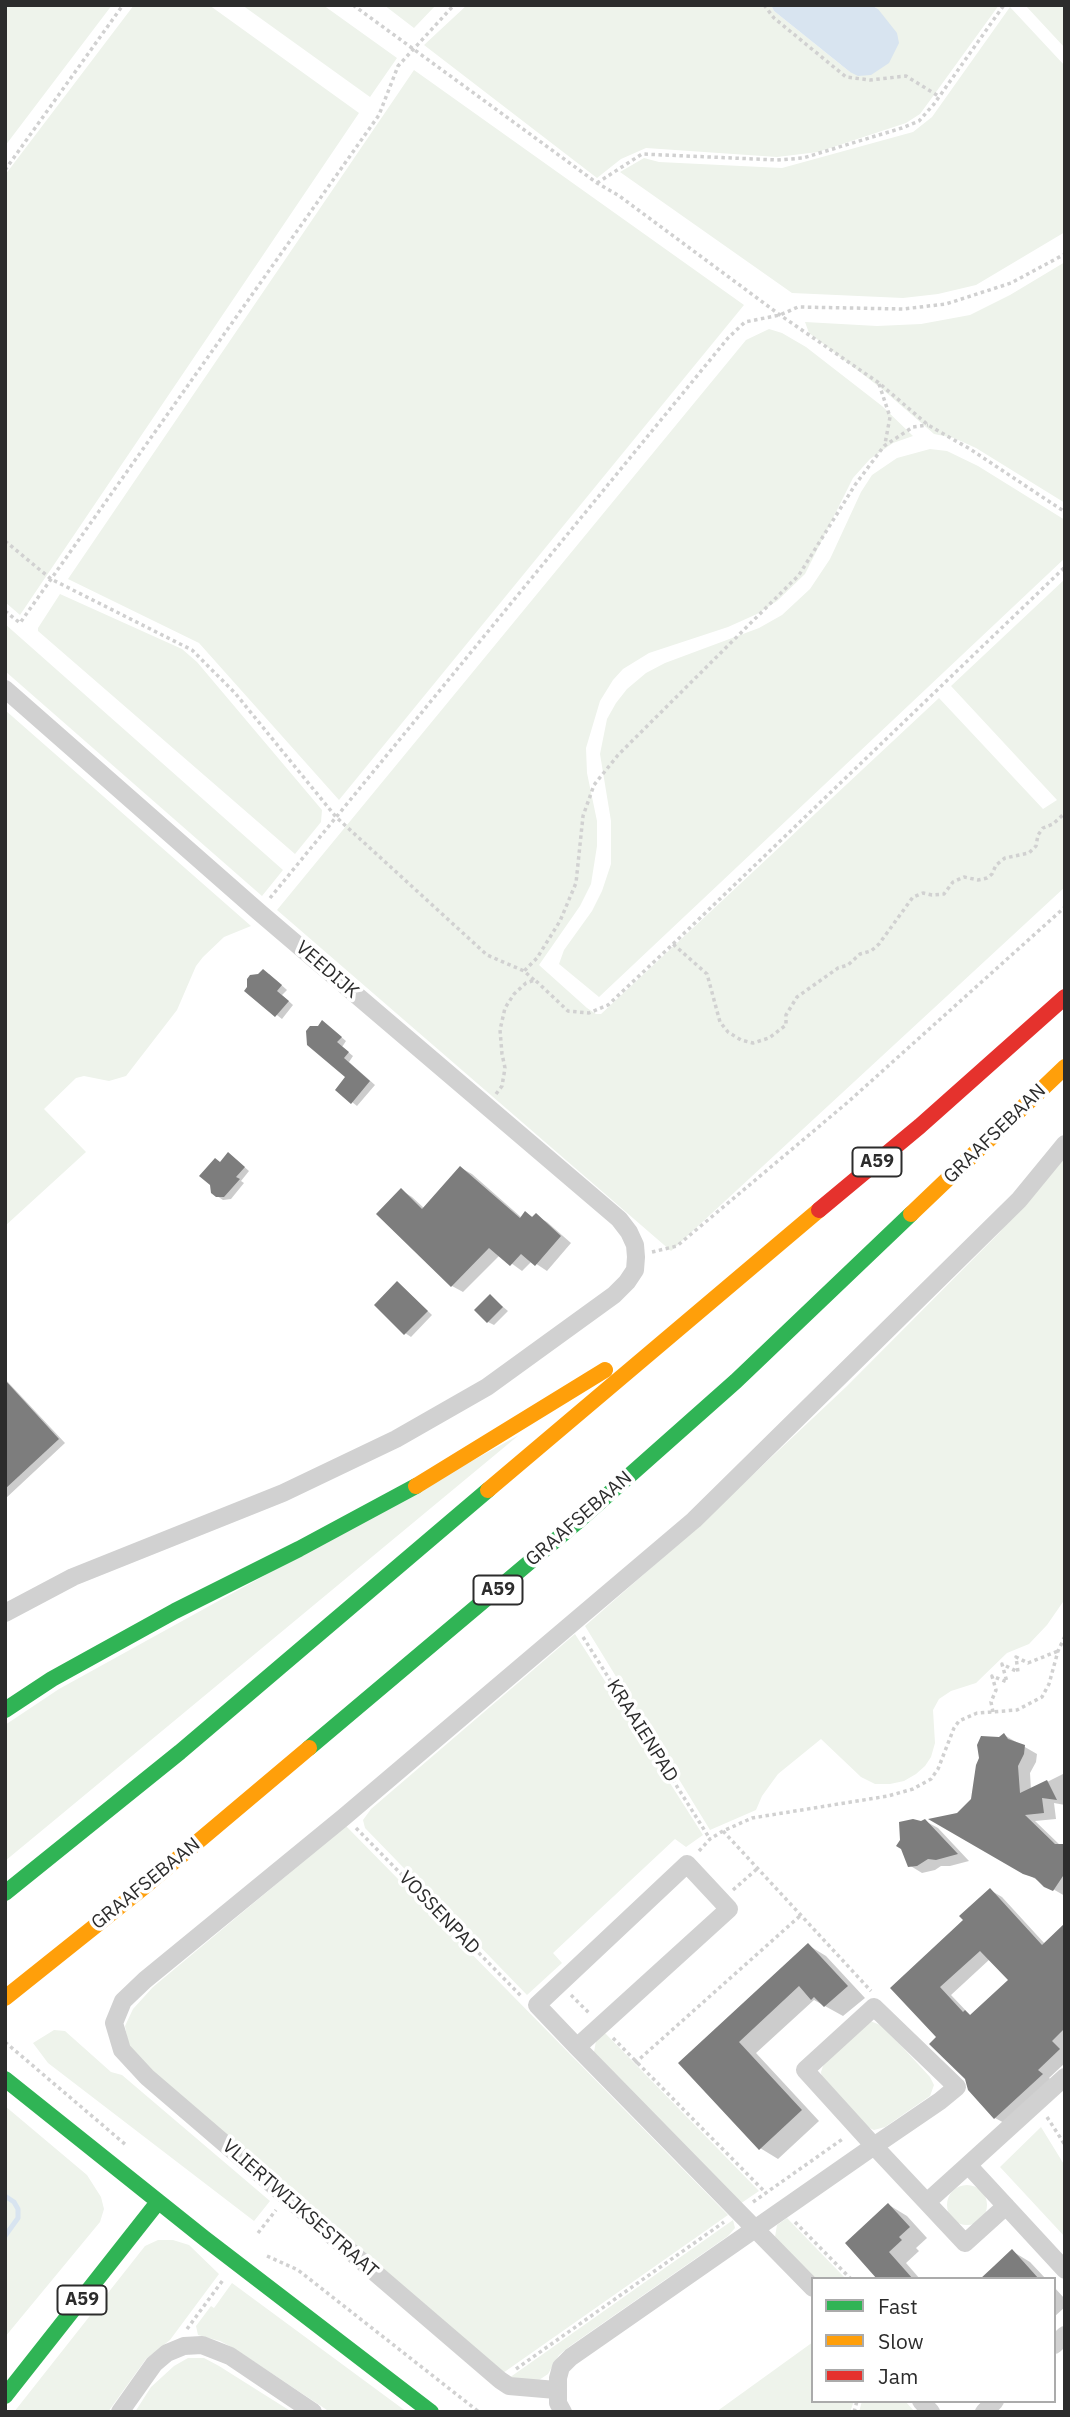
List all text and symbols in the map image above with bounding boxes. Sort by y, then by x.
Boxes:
street label: VEEDIJK [291,937,363,1003]
street label: GRAAFSEBAAN [939,1080,1051,1188]
road number: A59 [852,1148,902,1176]
street label: GRAAFSEBAAN [521,1467,637,1571]
road number: A59 [474,1576,522,1604]
street label: KRAAIENPAD [601,1676,683,1786]
street label: GRAAFSEBAAN [87,1833,205,1935]
street label: VOSSENPAD [394,1867,484,1959]
street label: VLIERTWIJKSESTRAAT [217,2135,383,2283]
legend [811,2277,1056,2403]
road number: A59 [57,2286,106,2314]
text: Fast [878,2292,918,2320]
text: Slow [878,2327,924,2355]
text: Jam [878,2362,918,2390]

